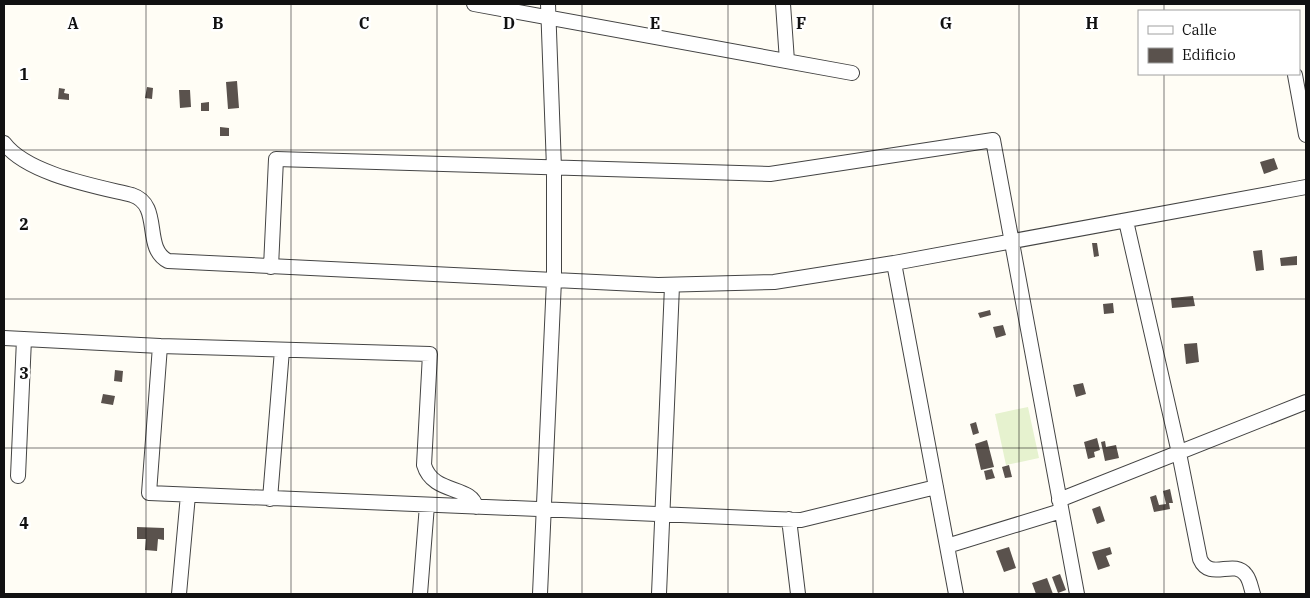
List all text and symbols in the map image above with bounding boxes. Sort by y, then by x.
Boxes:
legend [1138,10,1300,75]
text: A [67,13,79,33]
text: B [212,13,224,33]
text: C [359,13,369,33]
text: D [503,13,515,33]
text: E [650,13,660,33]
text: F [796,13,806,33]
text: G [940,13,952,33]
text: H [1086,13,1099,33]
text: Calle [1182,20,1217,39]
text: Edificio [1182,45,1236,64]
text: 1 [19,64,29,84]
text: 2 [19,214,29,234]
text: 3 [19,363,29,383]
text: 4 [19,513,29,533]

